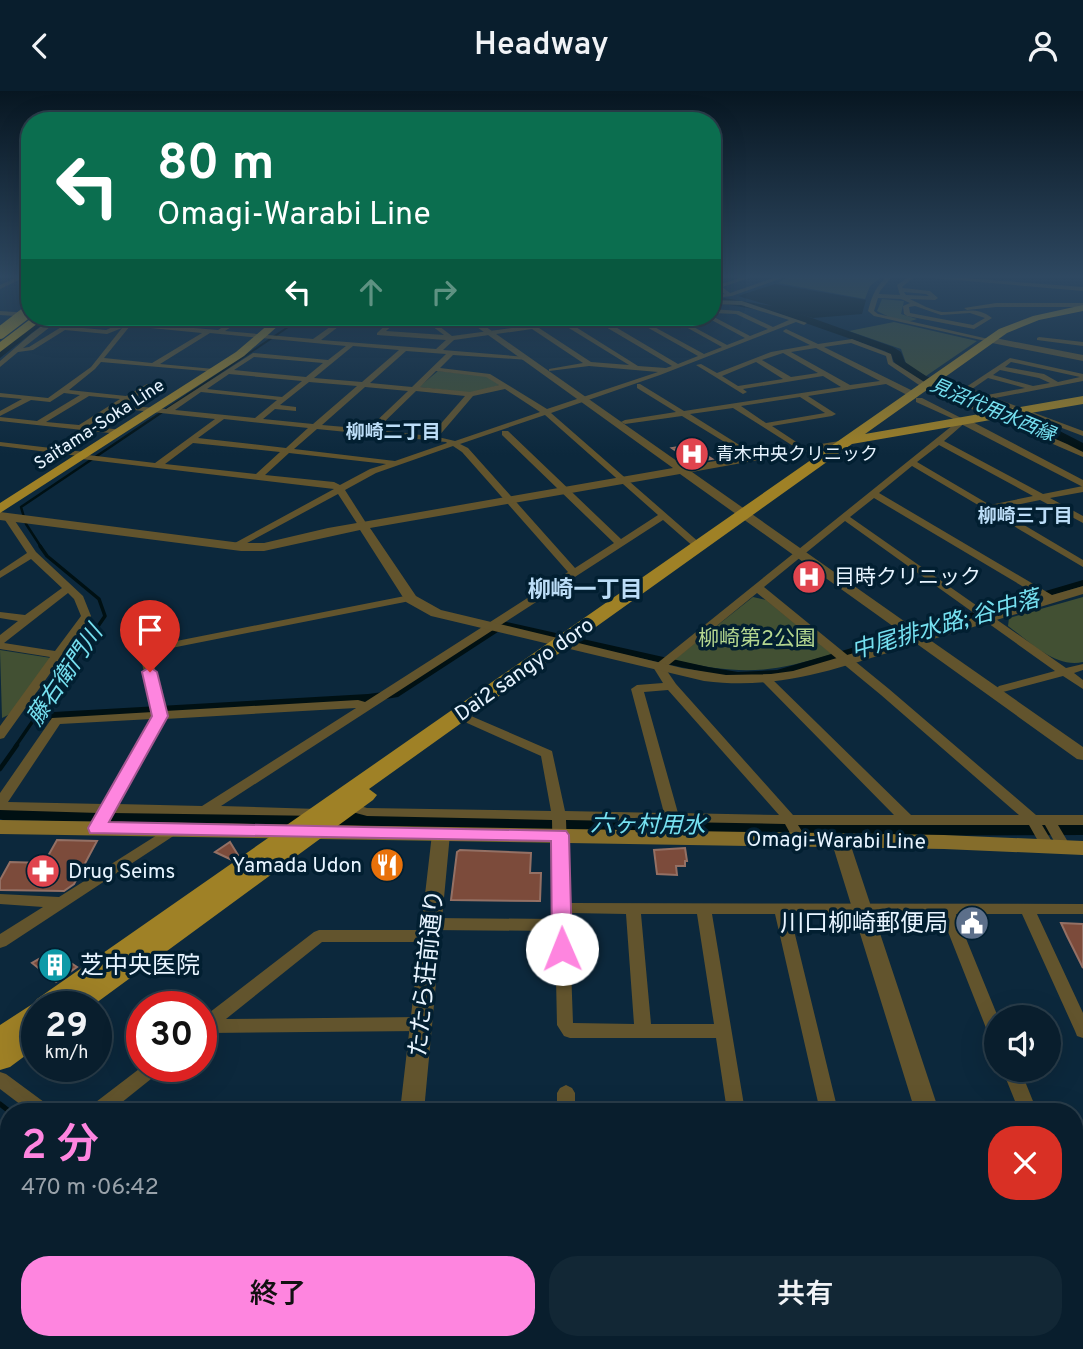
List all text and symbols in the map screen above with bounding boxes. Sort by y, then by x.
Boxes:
text: Headway [474,26,609,66]
icon: back [21,27,59,65]
icon: person [1024,27,1062,65]
text: 80 m [157,135,274,197]
icon: left [42,140,133,231]
text: Omagi-Warabi Line [157,196,431,236]
icon: left [279,273,317,311]
icon: ahead [352,273,390,311]
icon: right [425,273,463,311]
water label: 見沼代用水西縁 [926,374,1060,449]
street label: Saitama-Soka Line [30,375,169,476]
district label: 柳崎二丁目 [345,421,441,445]
hospital icon: 青木中央クリニック [673,435,711,473]
place label: 青木中央クリニック [716,444,878,467]
district label: 柳崎三丁目 [977,505,1073,529]
hospital icon: 目時クリニック [790,558,828,596]
place label: 目時クリニック [834,565,981,592]
district label: 柳崎一丁目 [528,577,643,606]
water label: 中尾排水路; 谷中落 [848,585,1047,667]
pin [120,600,180,672]
icon: arrive [131,611,169,649]
street label: Dai2 sangyo doro [450,612,600,728]
water label: 藤右衛門川 [22,618,112,732]
park label: 柳崎第2公園 [698,626,816,653]
water label: 六ヶ村用水 [590,811,709,842]
street label: Omagi-Warabi Line [746,826,926,857]
restaurant icon: Yamada Udon [368,846,406,884]
pharmacy icon: Drug Seims [24,852,62,890]
place label: Yamada Udon [232,853,362,880]
place label: Drug Seims [68,859,175,886]
street label: たたら荘前通り [404,888,452,1058]
public building icon: 川口柳崎郵便局 [953,904,991,942]
place label: 川口柳崎郵便局 [780,910,948,940]
position arrow [525,912,599,986]
building icon: 芝中央医院 [36,946,74,984]
place label: 芝中央医院 [80,952,200,982]
speed limit sign: 30 [126,991,217,1082]
text: 29 [45,1005,88,1049]
map controls [984,1005,1061,1082]
button: sound [984,1005,1061,1082]
text: km/h [45,1042,88,1065]
text: 2 分 [21,1121,99,1174]
button: close [988,1126,1062,1200]
text: 470 m · 06:42 [21,1174,159,1203]
button: 終了 [21,1256,535,1336]
button: 共有 [549,1256,1062,1336]

